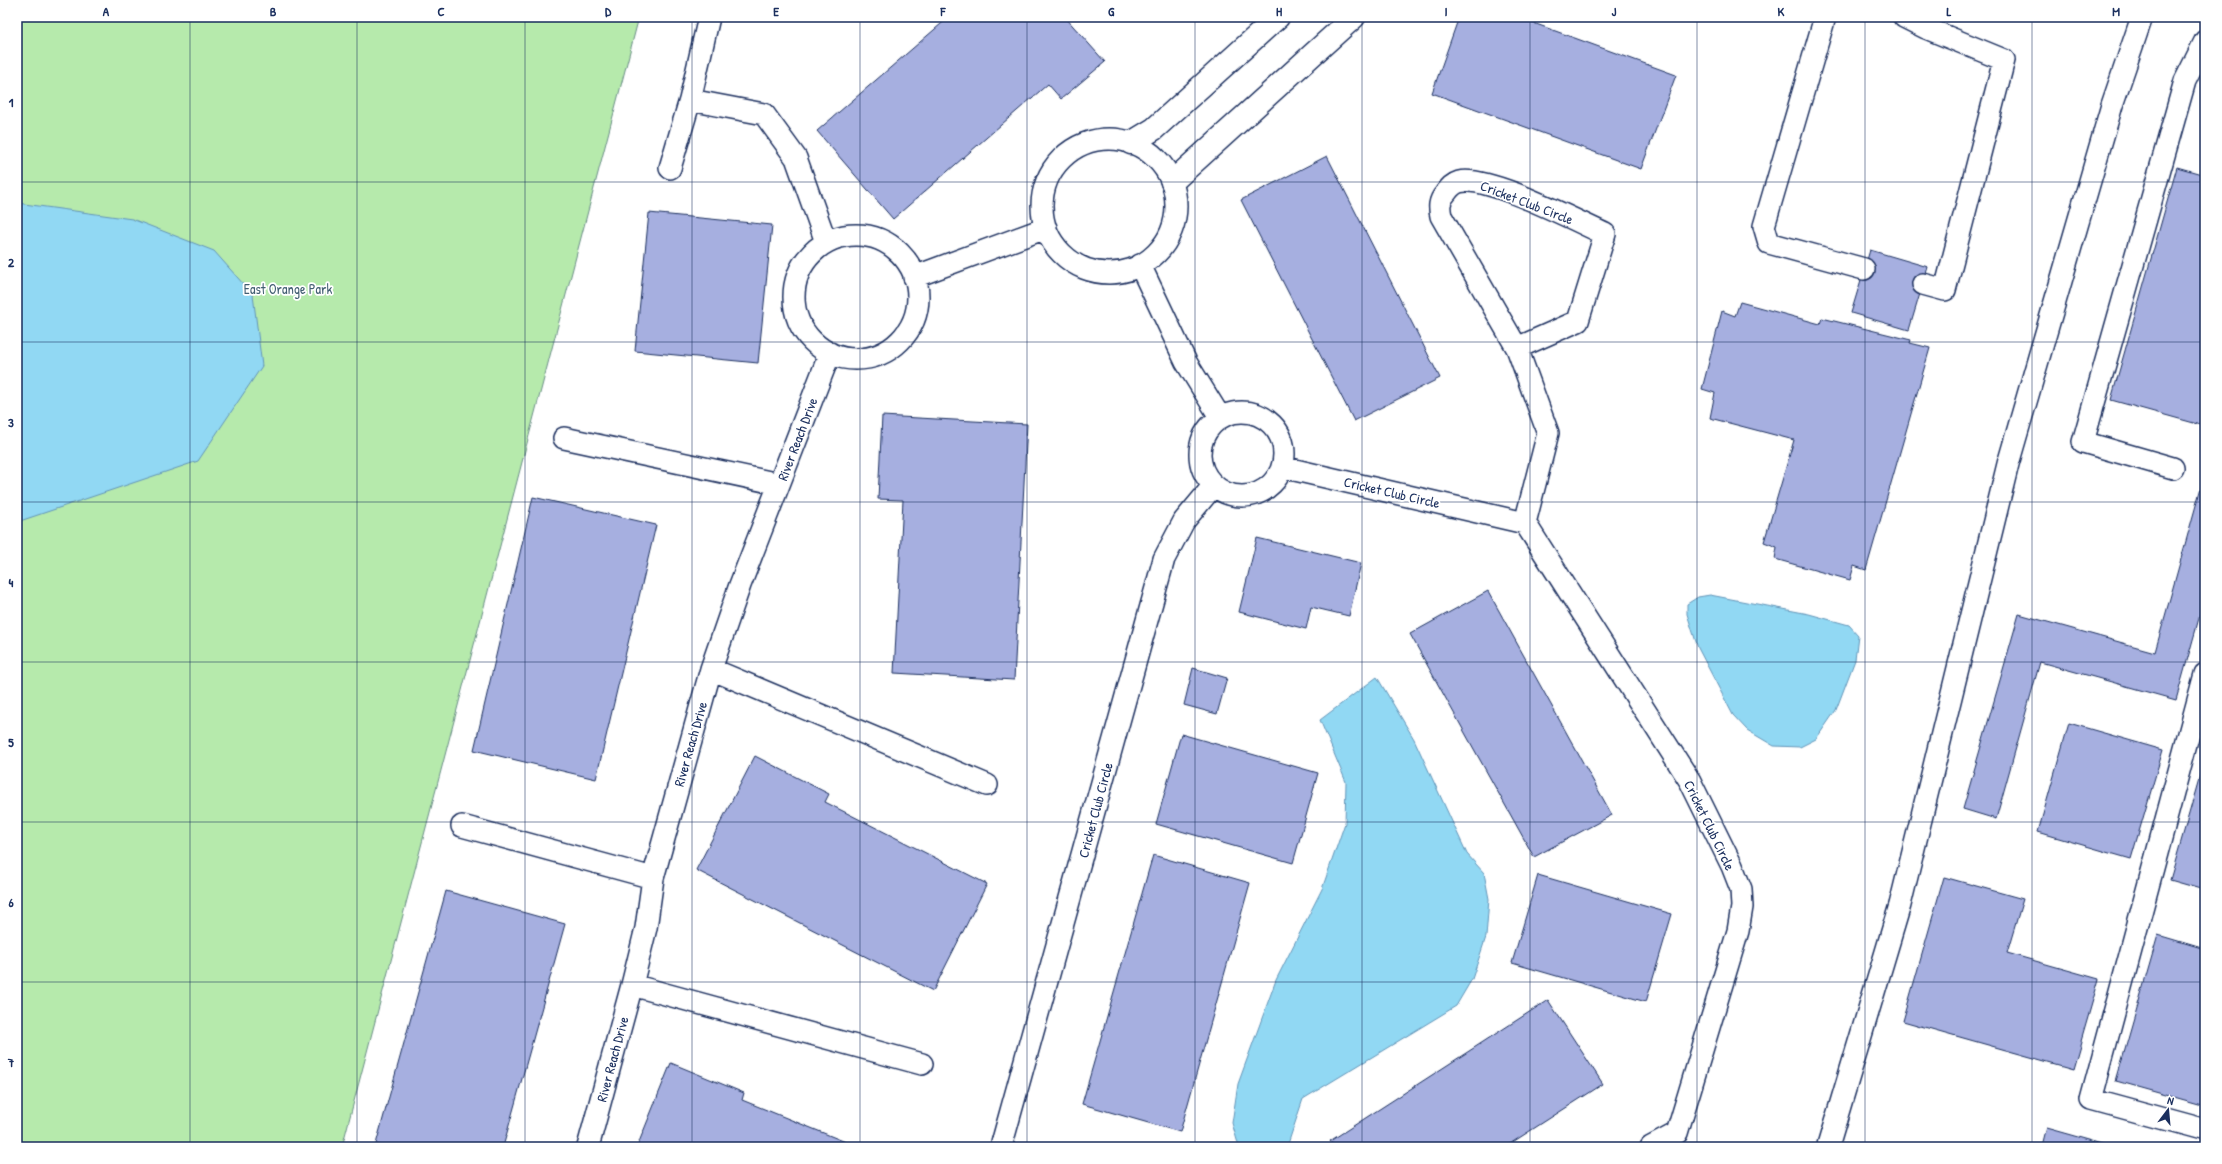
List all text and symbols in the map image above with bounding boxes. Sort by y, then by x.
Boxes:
text: A [103,2,110,20]
text: B [270,2,277,20]
text: C [437,2,445,20]
text: D [605,2,612,20]
text: E [773,2,779,20]
text: F [940,2,947,20]
text: G [1108,2,1115,20]
text: H [1276,2,1282,20]
text: I [1444,2,1448,20]
text: J [1612,2,1617,20]
text: K [1778,2,1785,20]
text: L [1947,2,1952,20]
text: M [2112,2,2120,20]
text: 1 [9,93,14,111]
street label: Cricket Club Circle [1478,176,1577,229]
text: 2 [8,253,15,271]
park label: East Orange Park [244,279,332,299]
street label: River Reach Drive [772,394,822,483]
text: 3 [8,413,14,431]
street label: Cricket Club Circle [1342,472,1442,512]
text: 4 [9,573,14,591]
street label: River Reach Drive [669,699,711,789]
text: 5 [8,733,14,751]
street label: Cricket Club Circle [1073,760,1117,860]
street label: Cricket Club Circle [1680,777,1740,874]
text: 6 [8,893,14,911]
street label: River Reach Drive [591,1014,633,1104]
text: 7 [7,1053,15,1071]
north arrow [2148,1090,2188,1130]
text: N [2166,1093,2176,1108]

